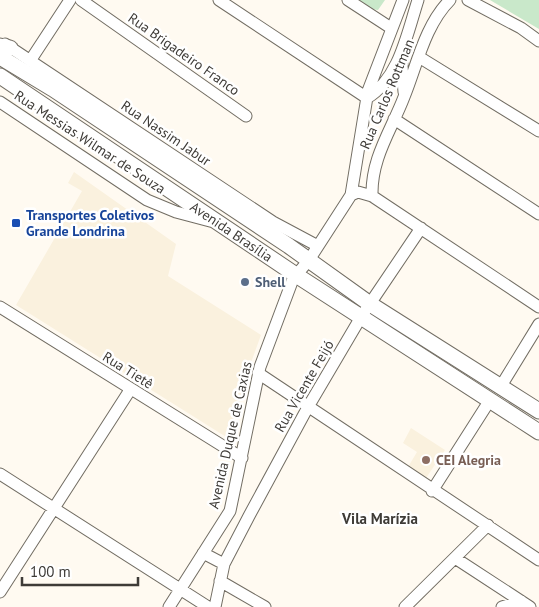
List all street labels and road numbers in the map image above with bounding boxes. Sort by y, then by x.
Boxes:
street label: Rua Brigadeiro Franco [125,9,243,99]
street label: Rua Carlos Rottman [356,36,418,152]
street label: Rua Messias Wilmar de Souza [11,86,169,198]
street label: Rua Nassim Jabur [118,96,214,170]
street label: Avenida Brasília [187,198,276,266]
street label: Rua Vicente Feijó [270,337,338,435]
street label: Rua Tietê [99,347,157,393]
street label: Avenida Duque de Caxias [204,360,256,510]

